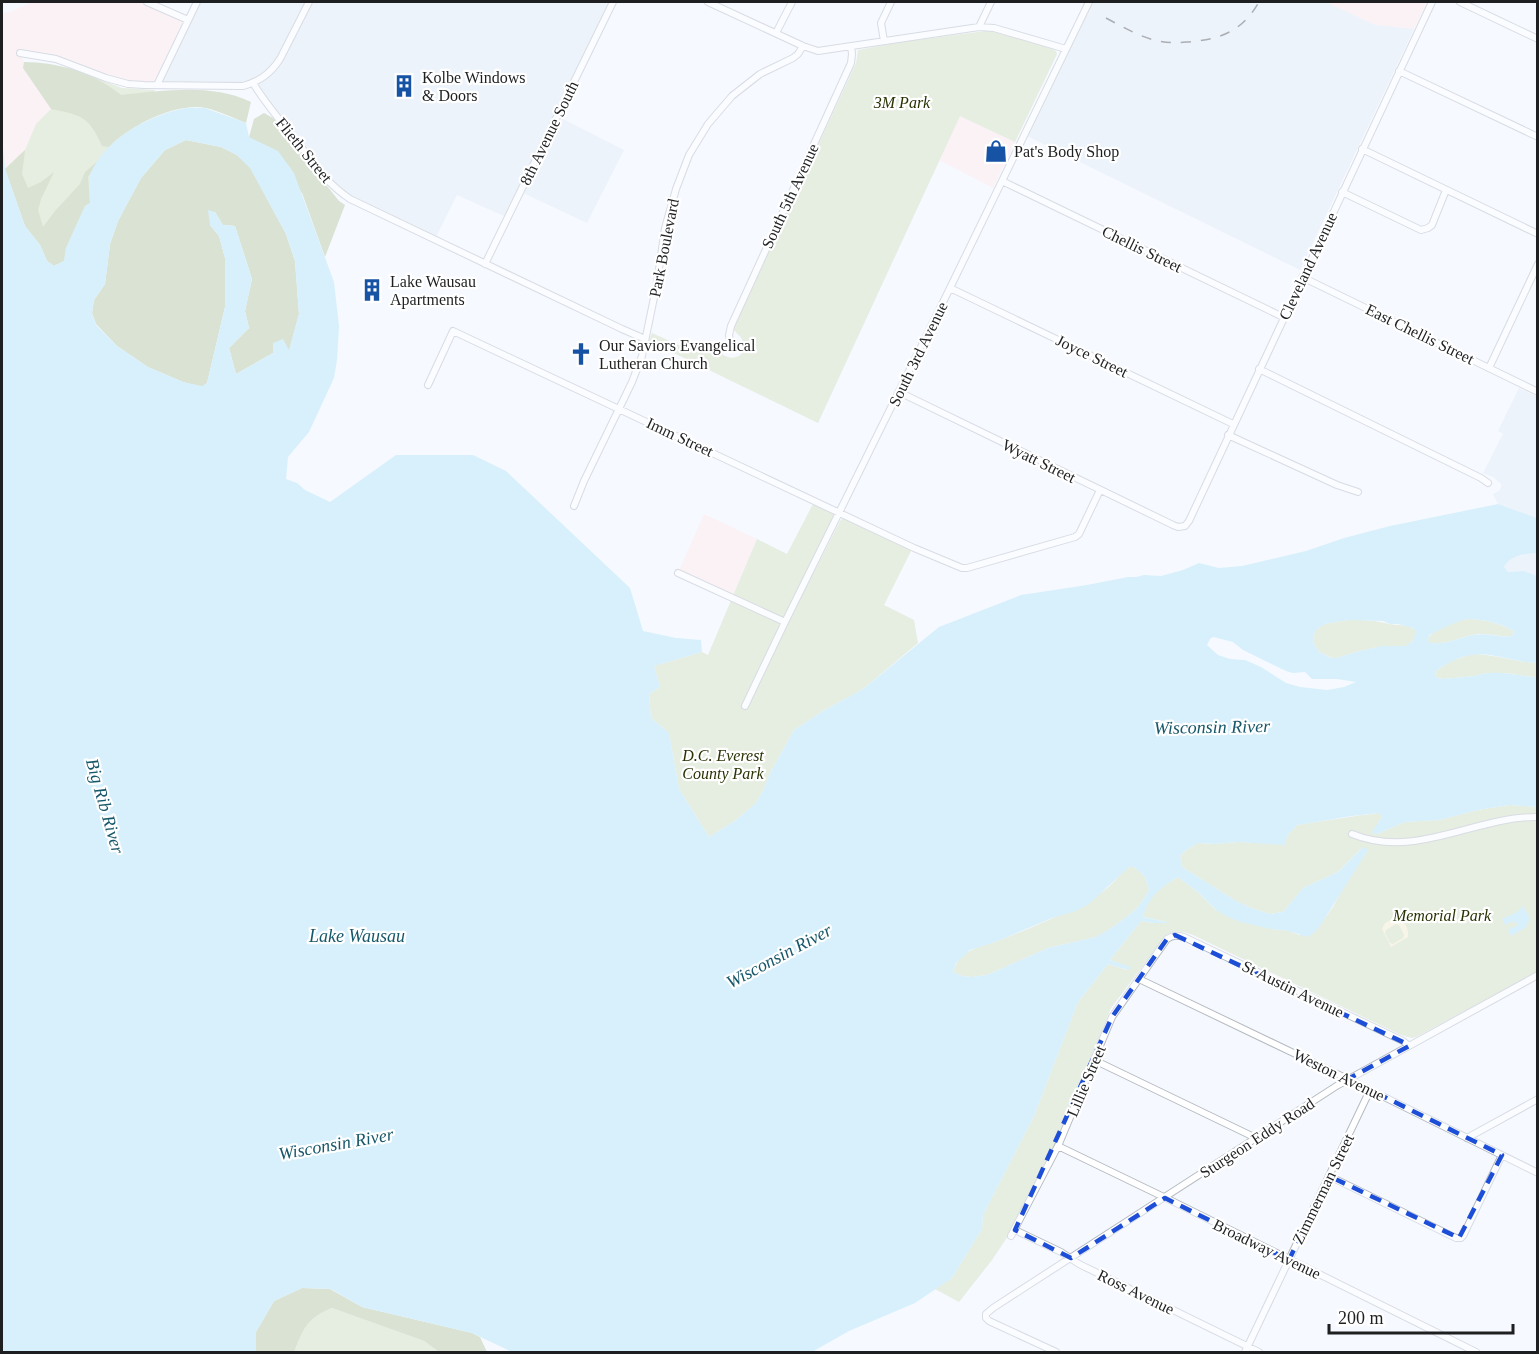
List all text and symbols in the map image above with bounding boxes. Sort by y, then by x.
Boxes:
place label: Kolbe Windows & Doors [422,69,526,104]
building icon: Kolbe Windows & Doors [391,73,417,99]
street label: 8th Avenue South [516,78,582,188]
park label: 3M Park [873,94,931,111]
street label: Flieth Street [273,114,336,186]
shop icon: Pat's Body Shop [983,138,1009,164]
street label: South 5th Avenue [758,141,822,251]
place label: Pat's Body Shop [1014,143,1119,161]
street label: Park Boulevard [646,197,682,299]
street label: Cleveland Avenue [1276,210,1340,322]
street label: Chellis Street [1099,222,1185,276]
place label: Lake Wausau Apartments [390,273,476,309]
building icon: Lake Wausau Apartments [359,277,385,303]
street label: South 3rd Avenue [885,299,951,409]
street label: East Chellis Street [1363,300,1477,368]
street label: Joyce Street [1053,331,1131,382]
place label: Our Saviors Evangelical Lutheran Church [599,337,756,372]
church icon: Our Saviors Evangelical Lutheran Church [568,341,594,367]
street label: Imm Street [644,414,717,460]
street label: Wyatt Street [999,436,1079,487]
water label: Wisconsin River [1154,716,1271,738]
park label: D.C. Everest County Park [681,747,765,783]
water label: Big Rib River [82,756,128,857]
park label: Memorial Park [1392,907,1492,924]
water label: Wisconsin River [723,919,836,992]
water label: Lake Wausau [308,926,405,946]
street label: St Austin Avenue [1239,957,1347,1021]
street label: Lillie Street [1063,1042,1109,1119]
street label: Weston Avenue [1291,1046,1387,1104]
street label: Sturgeon Eddy Road [1197,1095,1318,1182]
water label: Wisconsin River [277,1124,396,1164]
street label: Zimmerman Street [1289,1131,1357,1247]
street label: Broadway Avenue [1210,1216,1324,1283]
street label: Ross Avenue [1095,1266,1177,1318]
scale bar [1329,1297,1514,1335]
text: 200 m [1338,1308,1384,1328]

